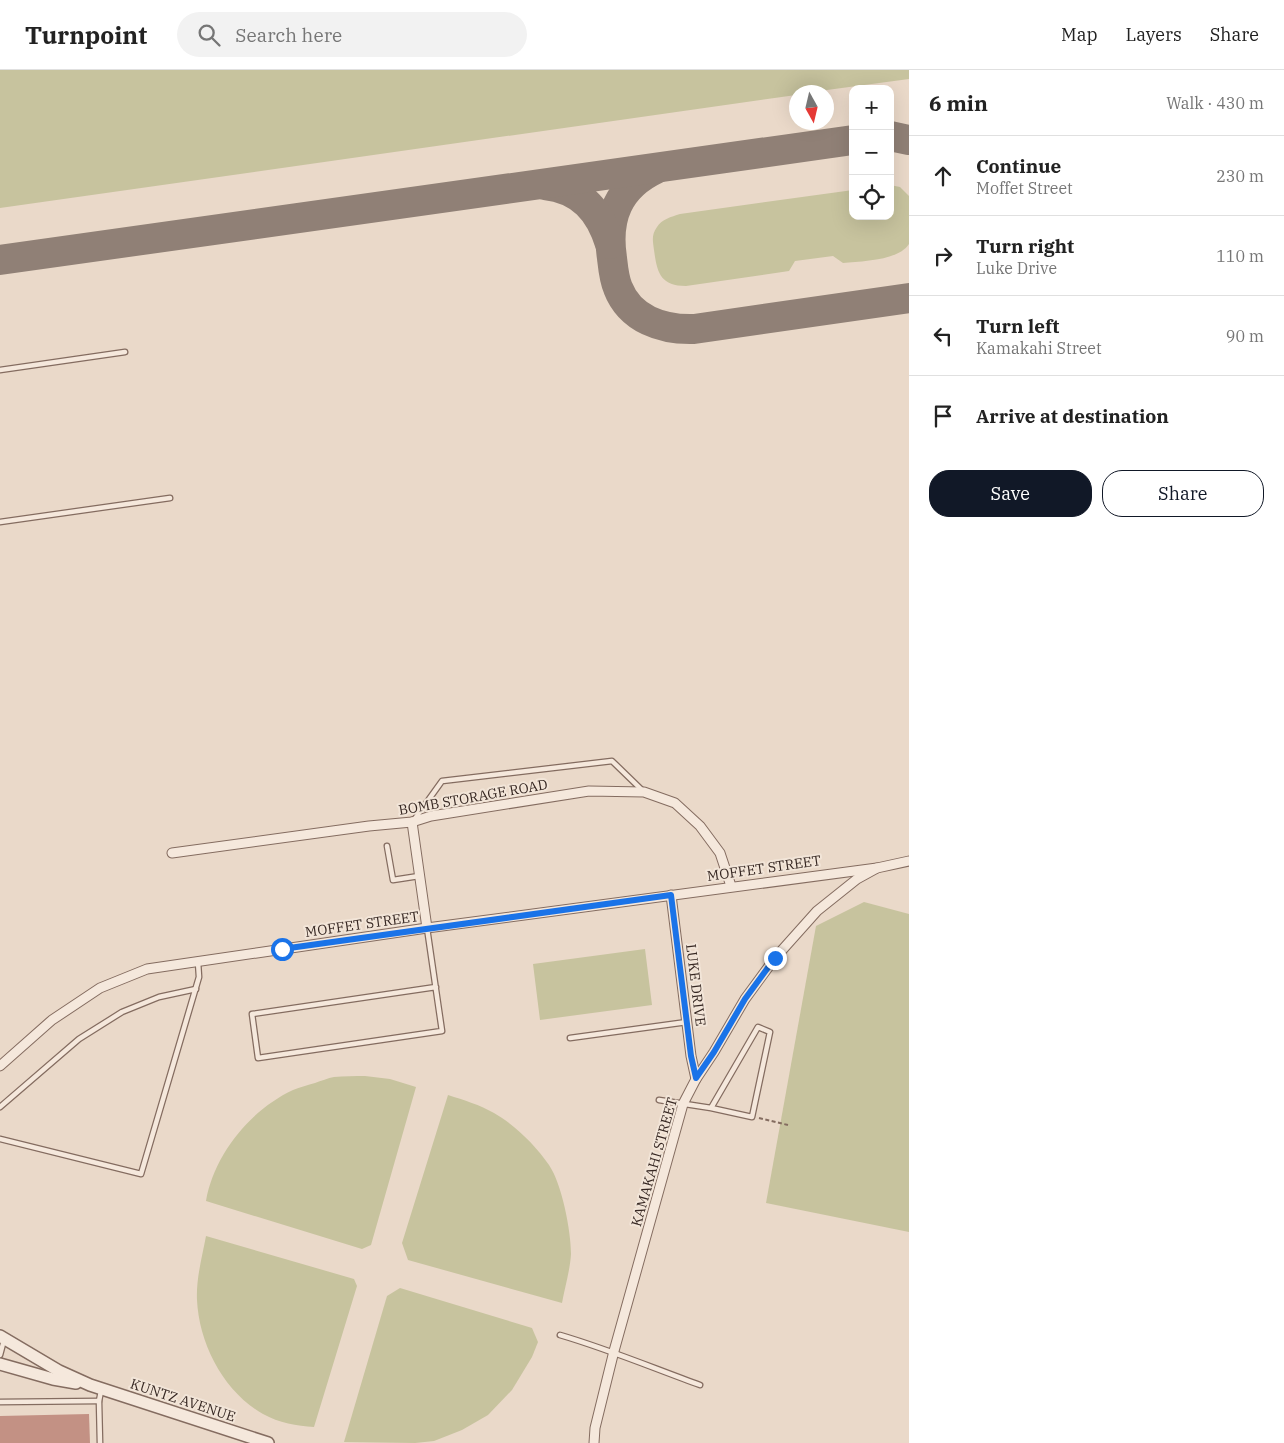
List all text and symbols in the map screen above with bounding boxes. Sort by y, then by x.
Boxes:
search box [177,12,527,57]
text: Turnpoint [25,19,147,51]
icon: search [195,21,223,49]
text: Search here [235,23,342,47]
text: Map [1061,23,1098,46]
text: Layers [1126,23,1182,46]
text: Share [1210,23,1259,46]
north arrow [789,85,834,130]
map controls [849,85,894,220]
button: + [849,85,894,130]
text: 6 min [929,89,988,117]
text: Walk · 430 m [1166,93,1264,113]
button: − [849,130,894,175]
text: Continue [976,154,1061,178]
icon: ahead [929,162,957,190]
text: 230 m [1216,166,1264,186]
button: locate [849,175,894,220]
text: Moffet Street [976,178,1073,198]
text: Turn right [976,234,1074,258]
icon: right [929,242,957,270]
text: 110 m [1216,246,1264,266]
text: Luke Drive [976,258,1057,278]
text: Turn left [976,314,1059,338]
icon: left [929,322,957,350]
text: 90 m [1226,326,1264,346]
text: Kamakahi Street [976,338,1102,358]
icon: arrive [929,402,957,430]
text: Arrive at destination [976,404,1169,428]
button: Save [929,470,1092,517]
button: Share [1102,470,1264,517]
street label: BOMB STORAGE ROAD [397,775,549,819]
street label: MOFFET STREET [706,851,822,885]
street label: MOFFET STREET [304,907,420,941]
route start [271,938,294,961]
street label: LUKE DRIVE [682,943,710,1027]
route end [764,947,787,970]
street label: KAMAKAHI STREET [627,1095,681,1229]
street label: KUNTZ AVENUE [128,1374,238,1426]

